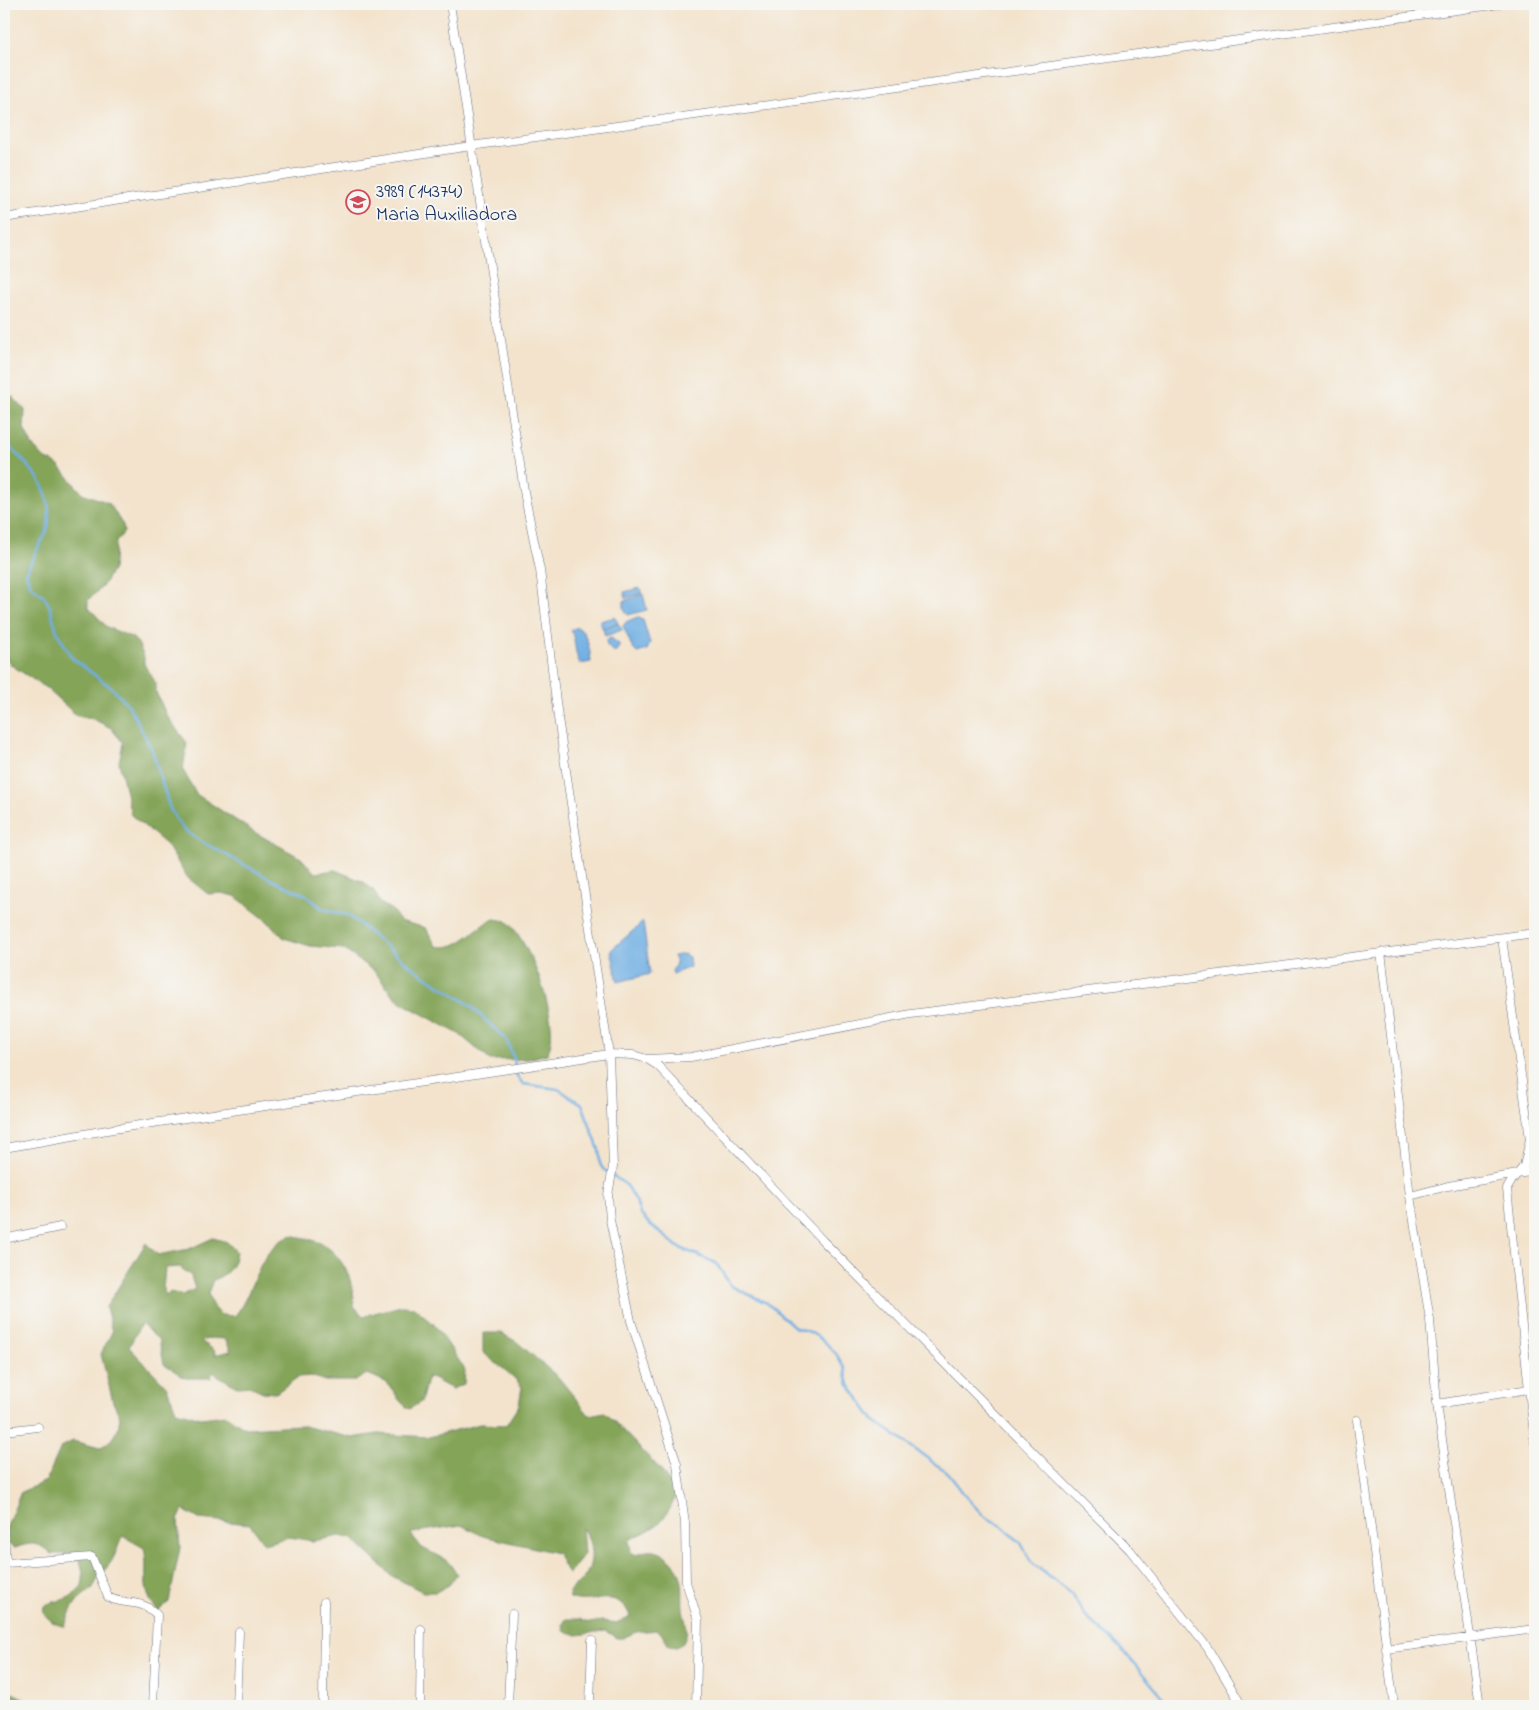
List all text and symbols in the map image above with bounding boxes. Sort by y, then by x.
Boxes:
place label: 3989 (14374) Maria Auxiliadora [376,178,517,230]
school or university icon: 3989 (14374) Maria Auxiliadora [345,189,371,215]

